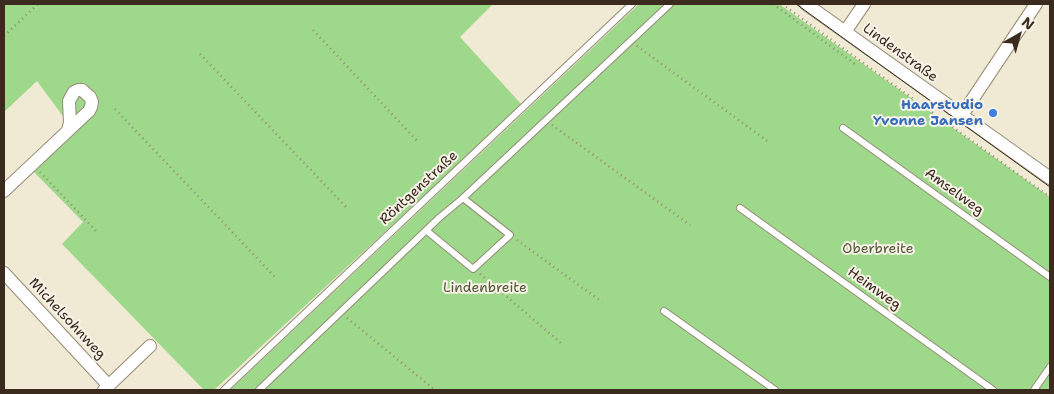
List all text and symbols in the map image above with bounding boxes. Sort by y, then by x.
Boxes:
north arrow [994,10,1044,60]
text: N [1018,13,1038,34]
street label: Lindenstraße [859,20,941,86]
place label: Haarstudio Yvonne Jansen [873,97,983,130]
marker: Haarstudio Yvonne Jansen [987,107,999,119]
street label: Röntgenstraße [376,147,462,229]
street label: Amselweg [921,165,987,219]
park label: Oberbreite [842,241,914,257]
street label: Heimweg [844,264,904,314]
street label: Michelsohnweg [25,275,109,363]
park label: Lindenbreite [443,280,527,296]

